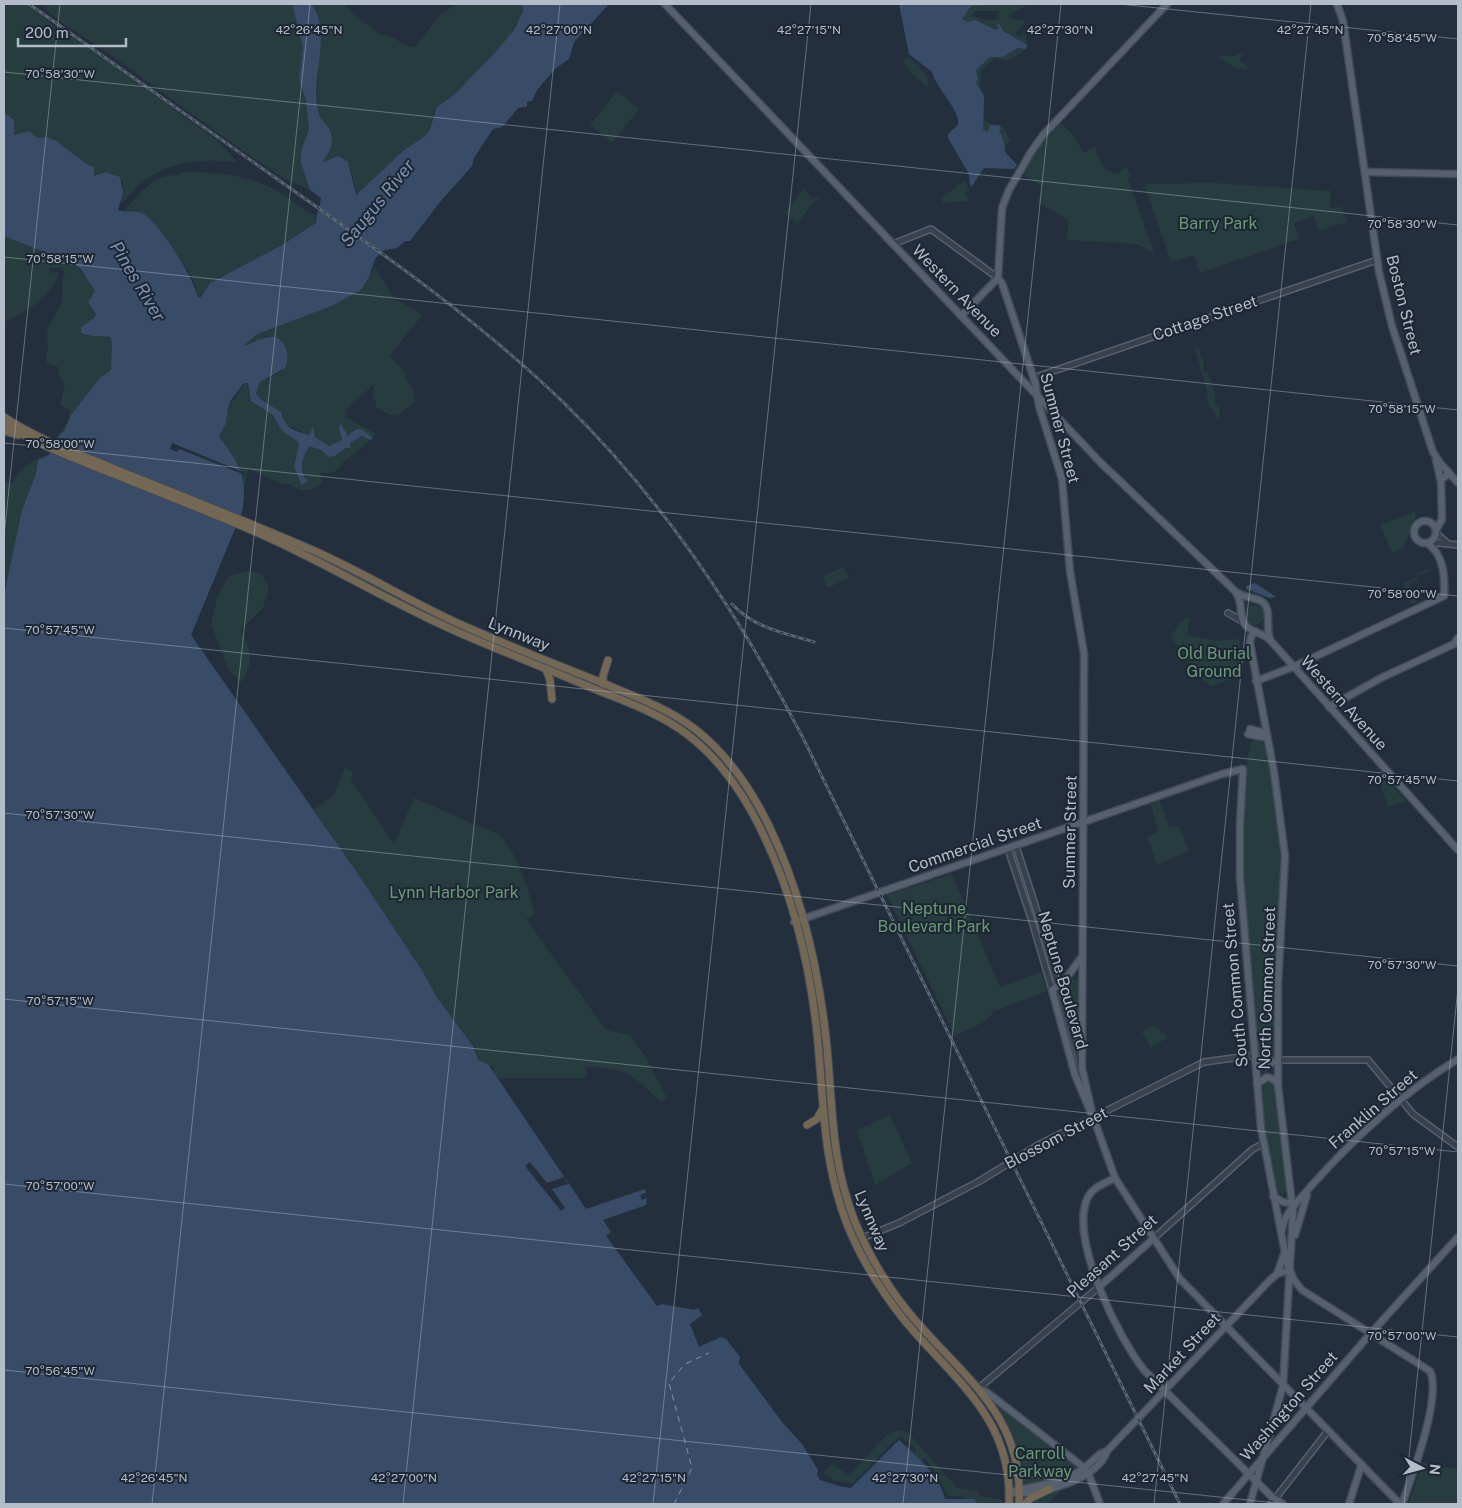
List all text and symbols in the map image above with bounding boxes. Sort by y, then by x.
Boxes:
scale bar [18,15,125,47]
text: 42°26'45"N [275,23,343,37]
text: 42°27'00"N [526,23,592,37]
text: 42°27'15"N [777,23,841,37]
text: 42°27'30"N [1027,23,1093,37]
text: 42°27'45"N [1277,23,1343,37]
text: 200 m [25,24,69,41]
text: 70°58'45"W [1367,31,1438,45]
text: 70°58'30"W [25,67,95,81]
water label: Saugus River [335,155,419,251]
park label: Barry Park [1179,214,1257,233]
text: 70°58'30"W [1367,217,1437,231]
water label: Pines River [106,237,170,325]
street label: Western Avenue [908,241,1006,341]
text: 70°58'15"W [26,252,94,266]
street label: Boston Street [1382,253,1426,357]
street label: Cottage Street [1150,291,1260,345]
street label: Summer Street [1036,371,1084,485]
text: 70°58'15"W [1368,402,1436,416]
text: 70°58'00"W [25,437,95,451]
text: 70°58'00"W [1367,587,1437,601]
street label: Lynnway [485,613,553,655]
text: 70°57'45"W [25,623,95,637]
park label: Old Burial Ground [1177,644,1251,681]
street label: Western Avenue [1297,652,1391,754]
text: 70°57'45"W [1367,773,1437,787]
street label: Summer Street [1060,775,1080,889]
text: 70°57'30"W [25,808,95,822]
street label: Commercial Street [906,813,1044,877]
park label: Lynn Harbor Park [389,883,519,902]
park label: Neptune Boulevard Park [878,899,990,936]
street label: South Common Street [1218,902,1252,1068]
street label: North Common Street [1255,906,1279,1070]
street label: Neptune Boulevard [1034,909,1092,1051]
text: 70°57'30"W [1367,958,1437,972]
text: 70°57'15"W [27,994,94,1008]
street label: Franklin Street [1325,1065,1421,1153]
street label: Blossom Street [1001,1103,1111,1173]
text: 70°57'15"W [1369,1144,1436,1158]
text: 70°57'00"W [26,1179,95,1193]
street label: Lynnway [851,1187,894,1255]
street label: Pleasant Street [1063,1210,1161,1302]
street label: Market Street [1140,1309,1224,1397]
text: 70°57'00"W [1368,1329,1437,1343]
street label: Washington Street [1236,1347,1342,1465]
text: 70°56'45"W [25,1364,95,1378]
north arrow [1397,1443,1447,1493]
park label: Carroll Parkway [1008,1444,1072,1481]
text: N [1426,1463,1443,1476]
text: 42°26'45"N [120,1471,188,1485]
text: 42°27'00"N [371,1471,437,1485]
text: 42°27'15"N [622,1471,686,1485]
text: 42°27'30"N [872,1471,938,1485]
text: 42°27'45"N [1122,1471,1188,1485]

